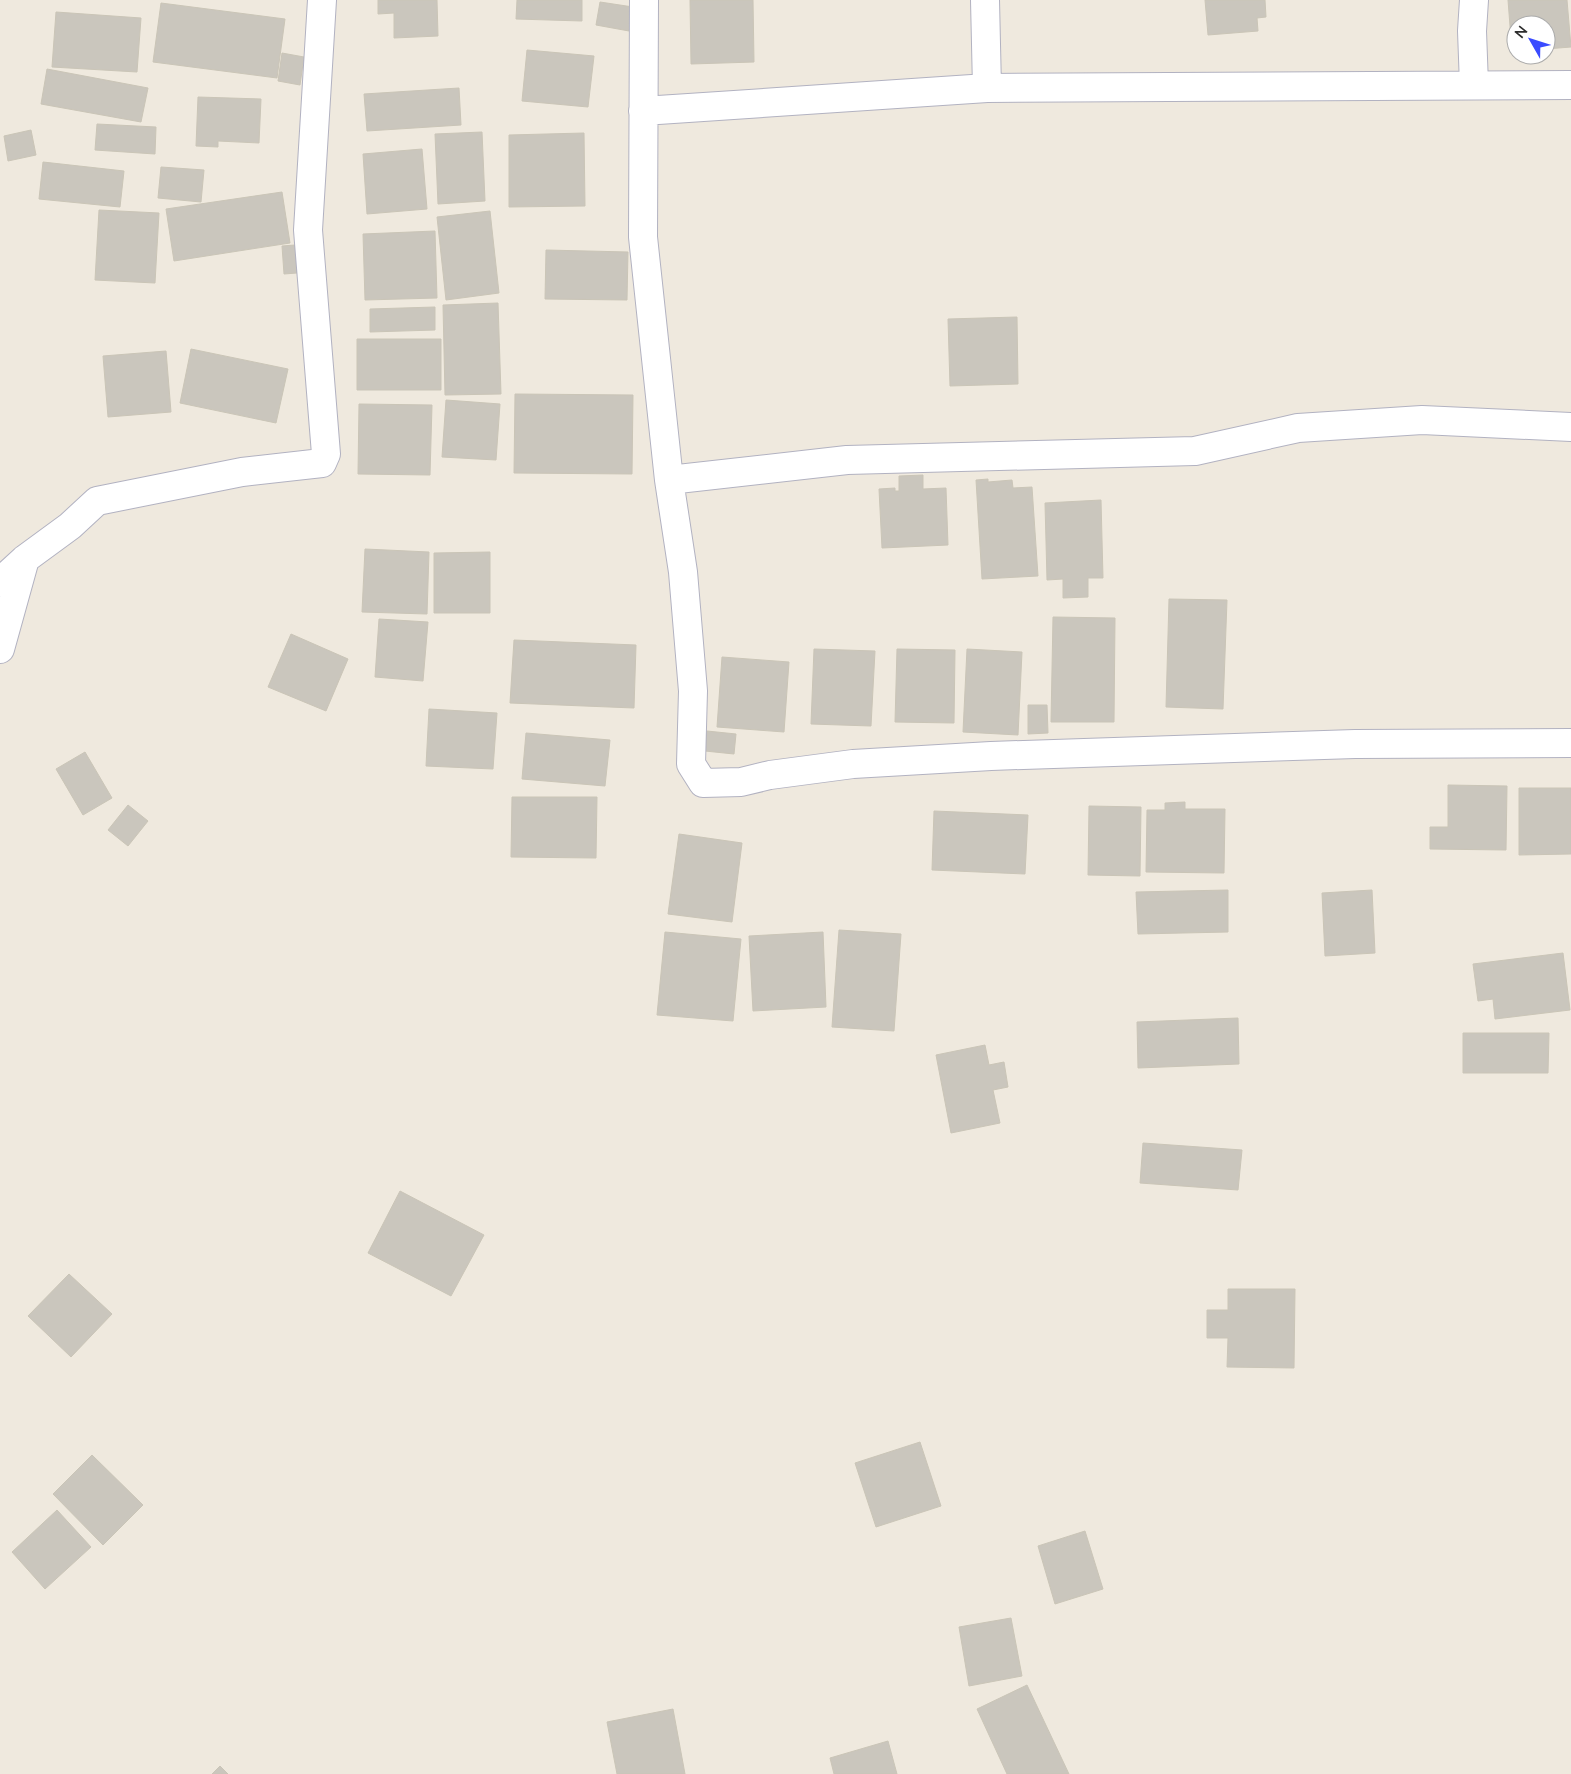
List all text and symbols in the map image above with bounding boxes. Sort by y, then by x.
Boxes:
north arrow [1506,15,1556,65]
text: N [1511,22,1531,41]

